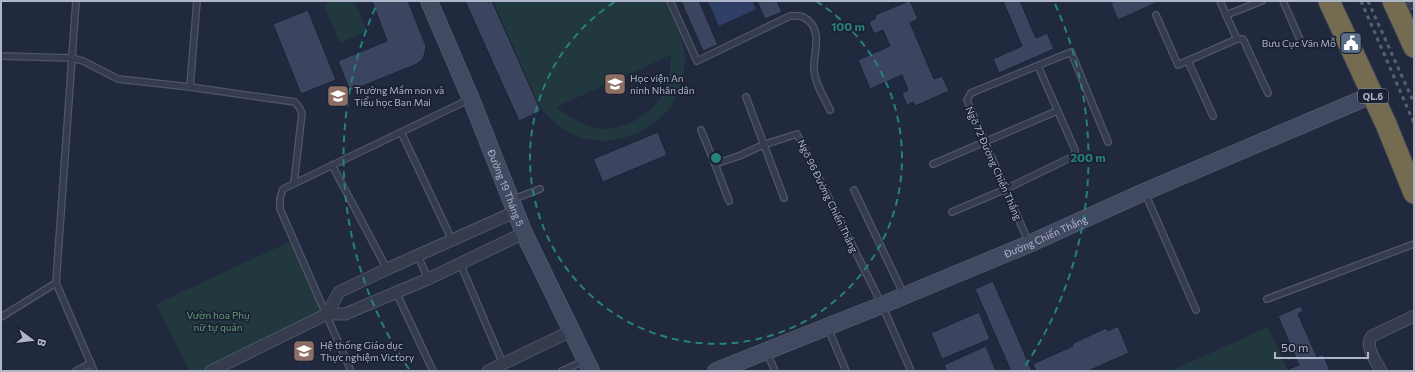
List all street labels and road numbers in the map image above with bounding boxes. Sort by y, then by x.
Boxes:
road number: QL.6 [1358,89,1388,103]
street label: Ngõ 72 Đường Chiến Thắng [963,104,1025,222]
street label: Ngõ 96 Đường Chiến Thắng [795,137,861,255]
street label: Đường 19 Tháng 5 [485,147,527,228]
street label: Đường Chiến Thắng [1001,212,1089,260]

